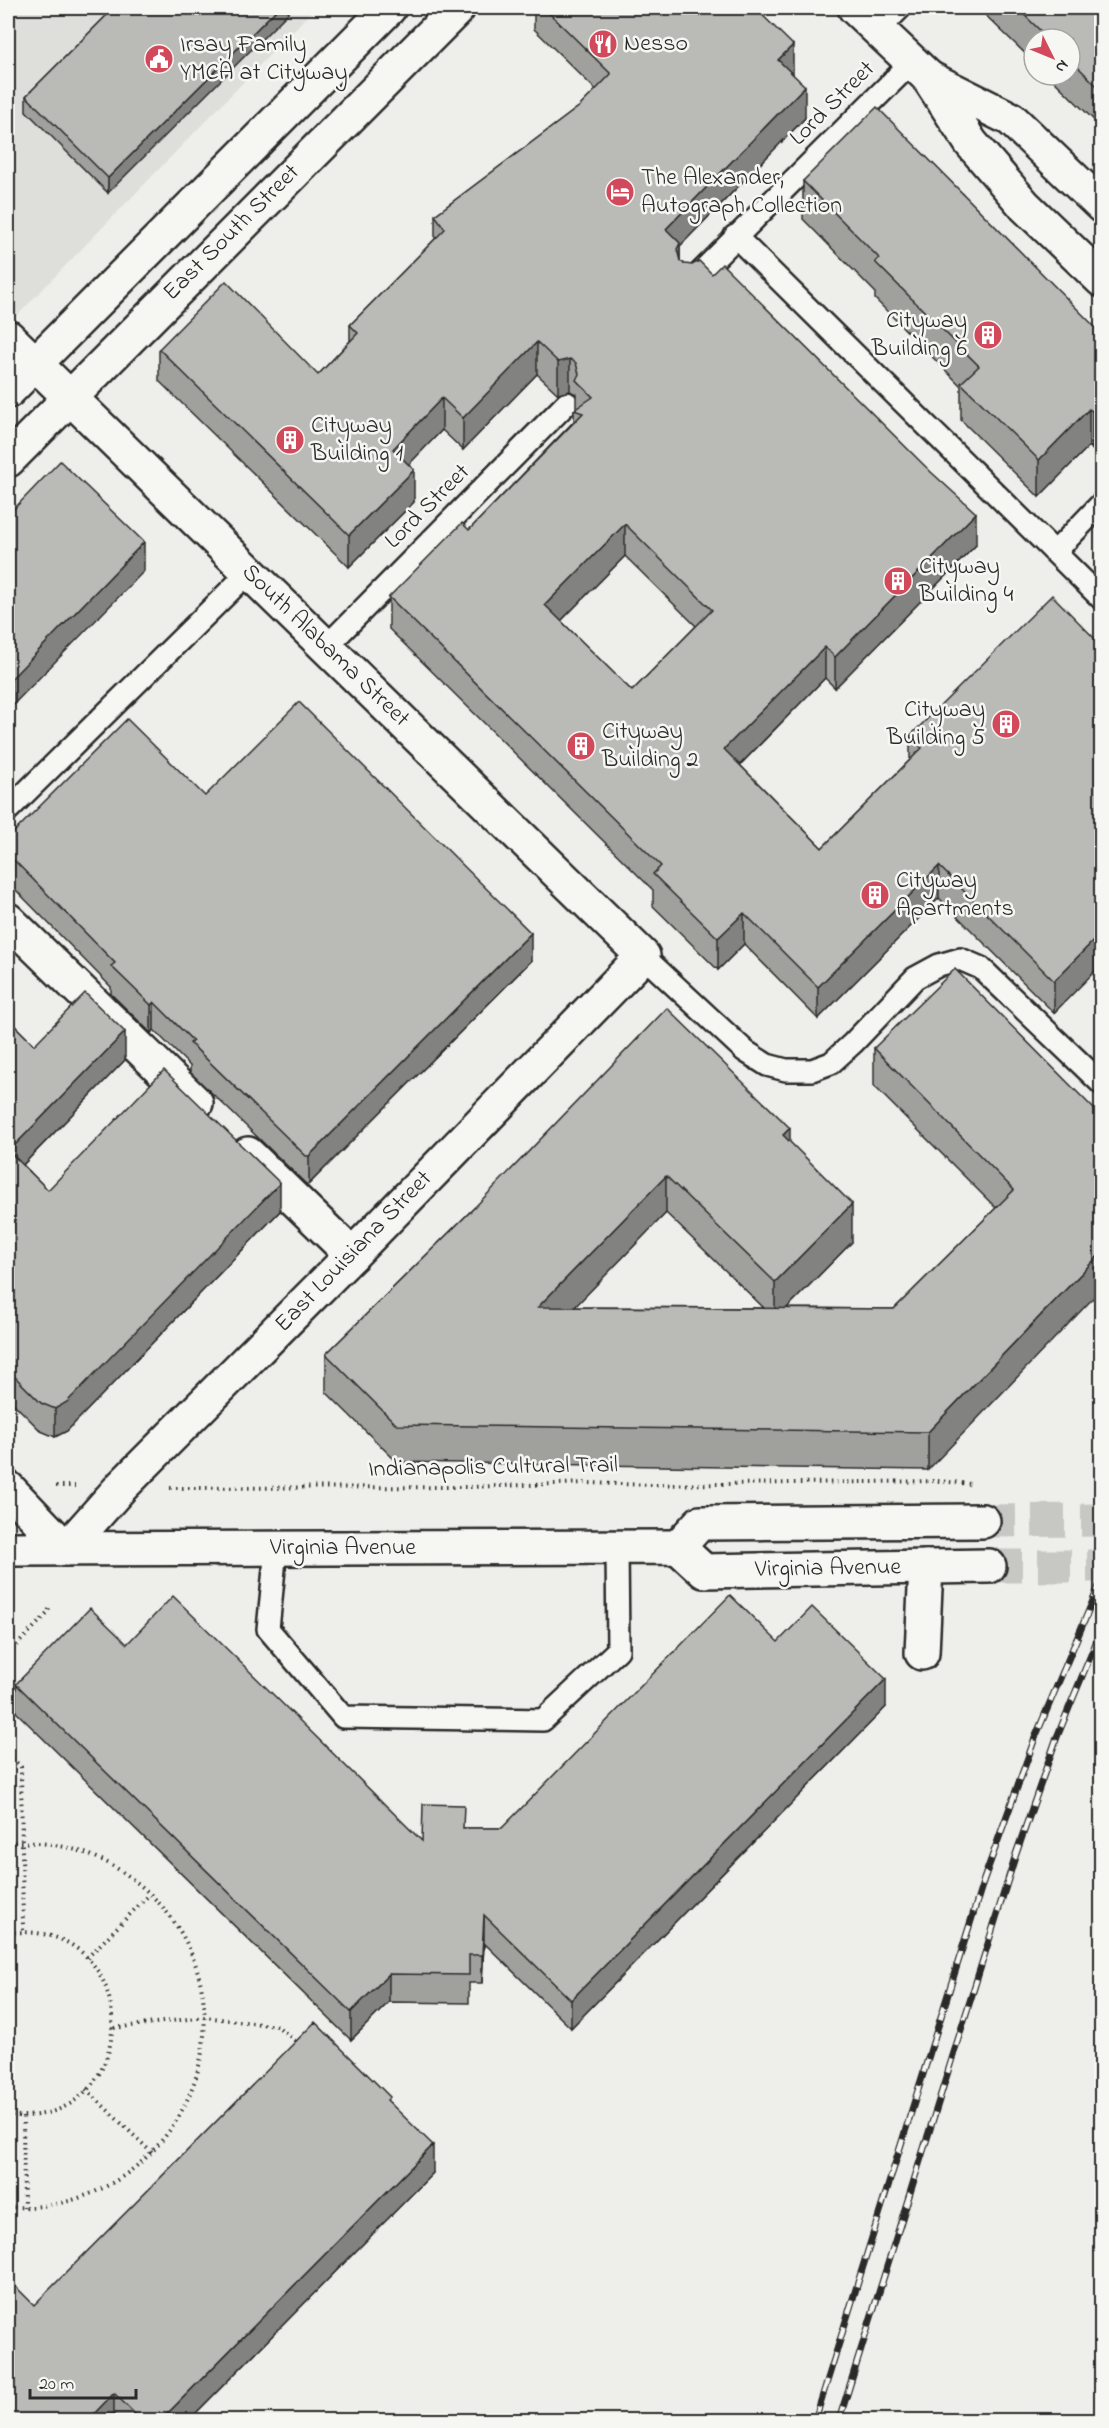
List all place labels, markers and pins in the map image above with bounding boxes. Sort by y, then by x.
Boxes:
place label: Nesso [624,27,688,62]
place label: Irsay Family YMCA at Cityway [180,28,348,92]
restaurant icon: Nesso [587,28,619,60]
public building icon: Irsay Family YMCA at Cityway [143,43,175,75]
place label: The Alexander, Autograph Collection [641,161,842,224]
hotel icon: The Alexander, Autograph Collection [604,176,636,208]
place label: Cityway Building 6 [871,304,967,367]
building icon: Cityway Building 6 [972,319,1004,351]
place label: Cityway Building 1 [310,409,404,472]
building icon: Cityway Building 1 [274,424,306,456]
place label: Cityway Building 4 [918,550,1014,613]
building icon: Cityway Building 4 [882,565,914,597]
place label: Cityway Building 5 [886,693,985,756]
building icon: Cityway Building 5 [990,708,1022,740]
place label: Cityway Building 2 [601,715,699,778]
building icon: Cityway Building 2 [565,730,597,762]
place label: Cityway Apartments [896,864,1014,927]
building icon: Cityway Apartments [859,879,891,911]

